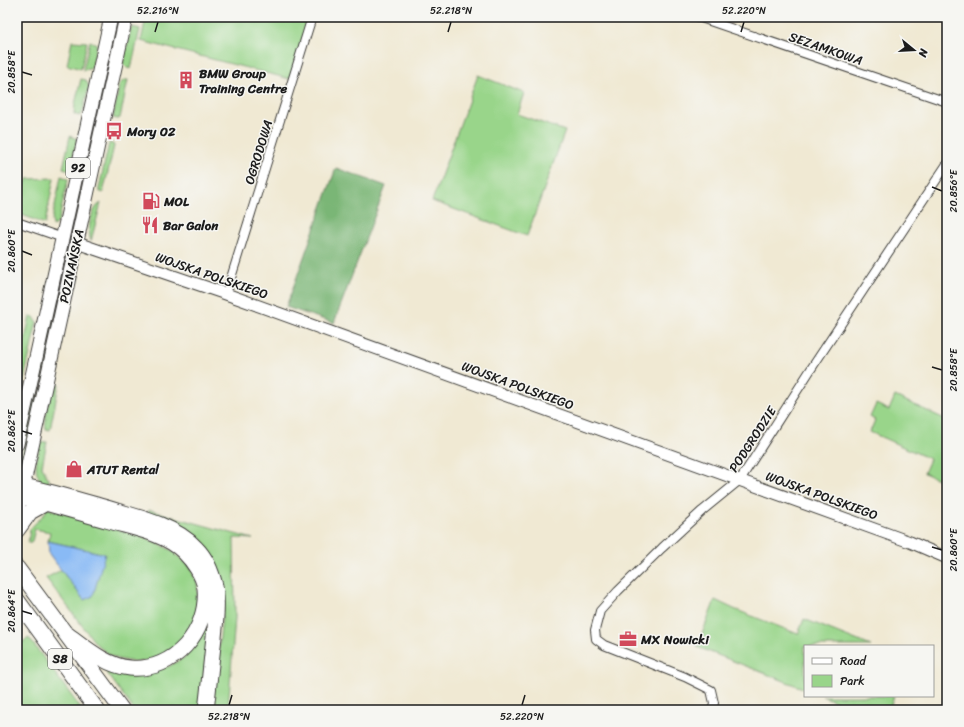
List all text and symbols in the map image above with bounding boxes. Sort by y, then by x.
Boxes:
text: 52.216°N [137,2,179,20]
text: 52.218°N [430,2,472,20]
text: 52.220°N [722,2,766,20]
street label: SEZAMKOWA [786,25,866,72]
north arrow [894,30,934,70]
text: N [913,45,934,60]
text: 20.858°E [3,49,21,94]
place label: BMW Group Training Centre [199,62,287,100]
building icon: BMW Group Training Centre [176,70,196,90]
street label: OGRODOWA [238,117,279,187]
place label: Mory 02 [126,120,176,143]
bus stop icon: Mory 02 [104,121,124,141]
road number: 92 [66,158,90,178]
text: 20.856°E [945,168,963,212]
place label: MOL [163,190,190,213]
fuel station icon: MOL [141,191,161,211]
place label: Bar Galon [163,214,219,237]
restaurant icon: Bar Galon [140,215,160,235]
street label: POZNAŃSKA [52,227,91,305]
text: 20.860°E [3,228,21,272]
street label: WOJSKA POLSKIEGO [152,245,271,306]
text: 20.858°E [945,347,963,392]
street label: WOJSKA POLSKIEGO [458,354,577,416]
street label: PODGRODZIE [722,401,783,477]
text: 20.862°E [3,408,21,452]
place label: ATUT Rental [86,458,160,481]
shop icon: ATUT Rental [64,459,84,479]
street label: WOJSKA POLSKIEGO [762,464,881,526]
text: 20.860°E [945,527,963,571]
text: 20.864°E [3,588,21,632]
place label: MX Nowicki [640,628,710,651]
office icon: MX Nowicki [618,629,638,649]
legend [804,645,934,697]
road number: S8 [48,649,72,669]
text: Road [840,650,867,672]
text: Park [840,670,865,692]
text: 52.218°N [208,708,250,726]
text: 52.220°N [500,708,544,726]

